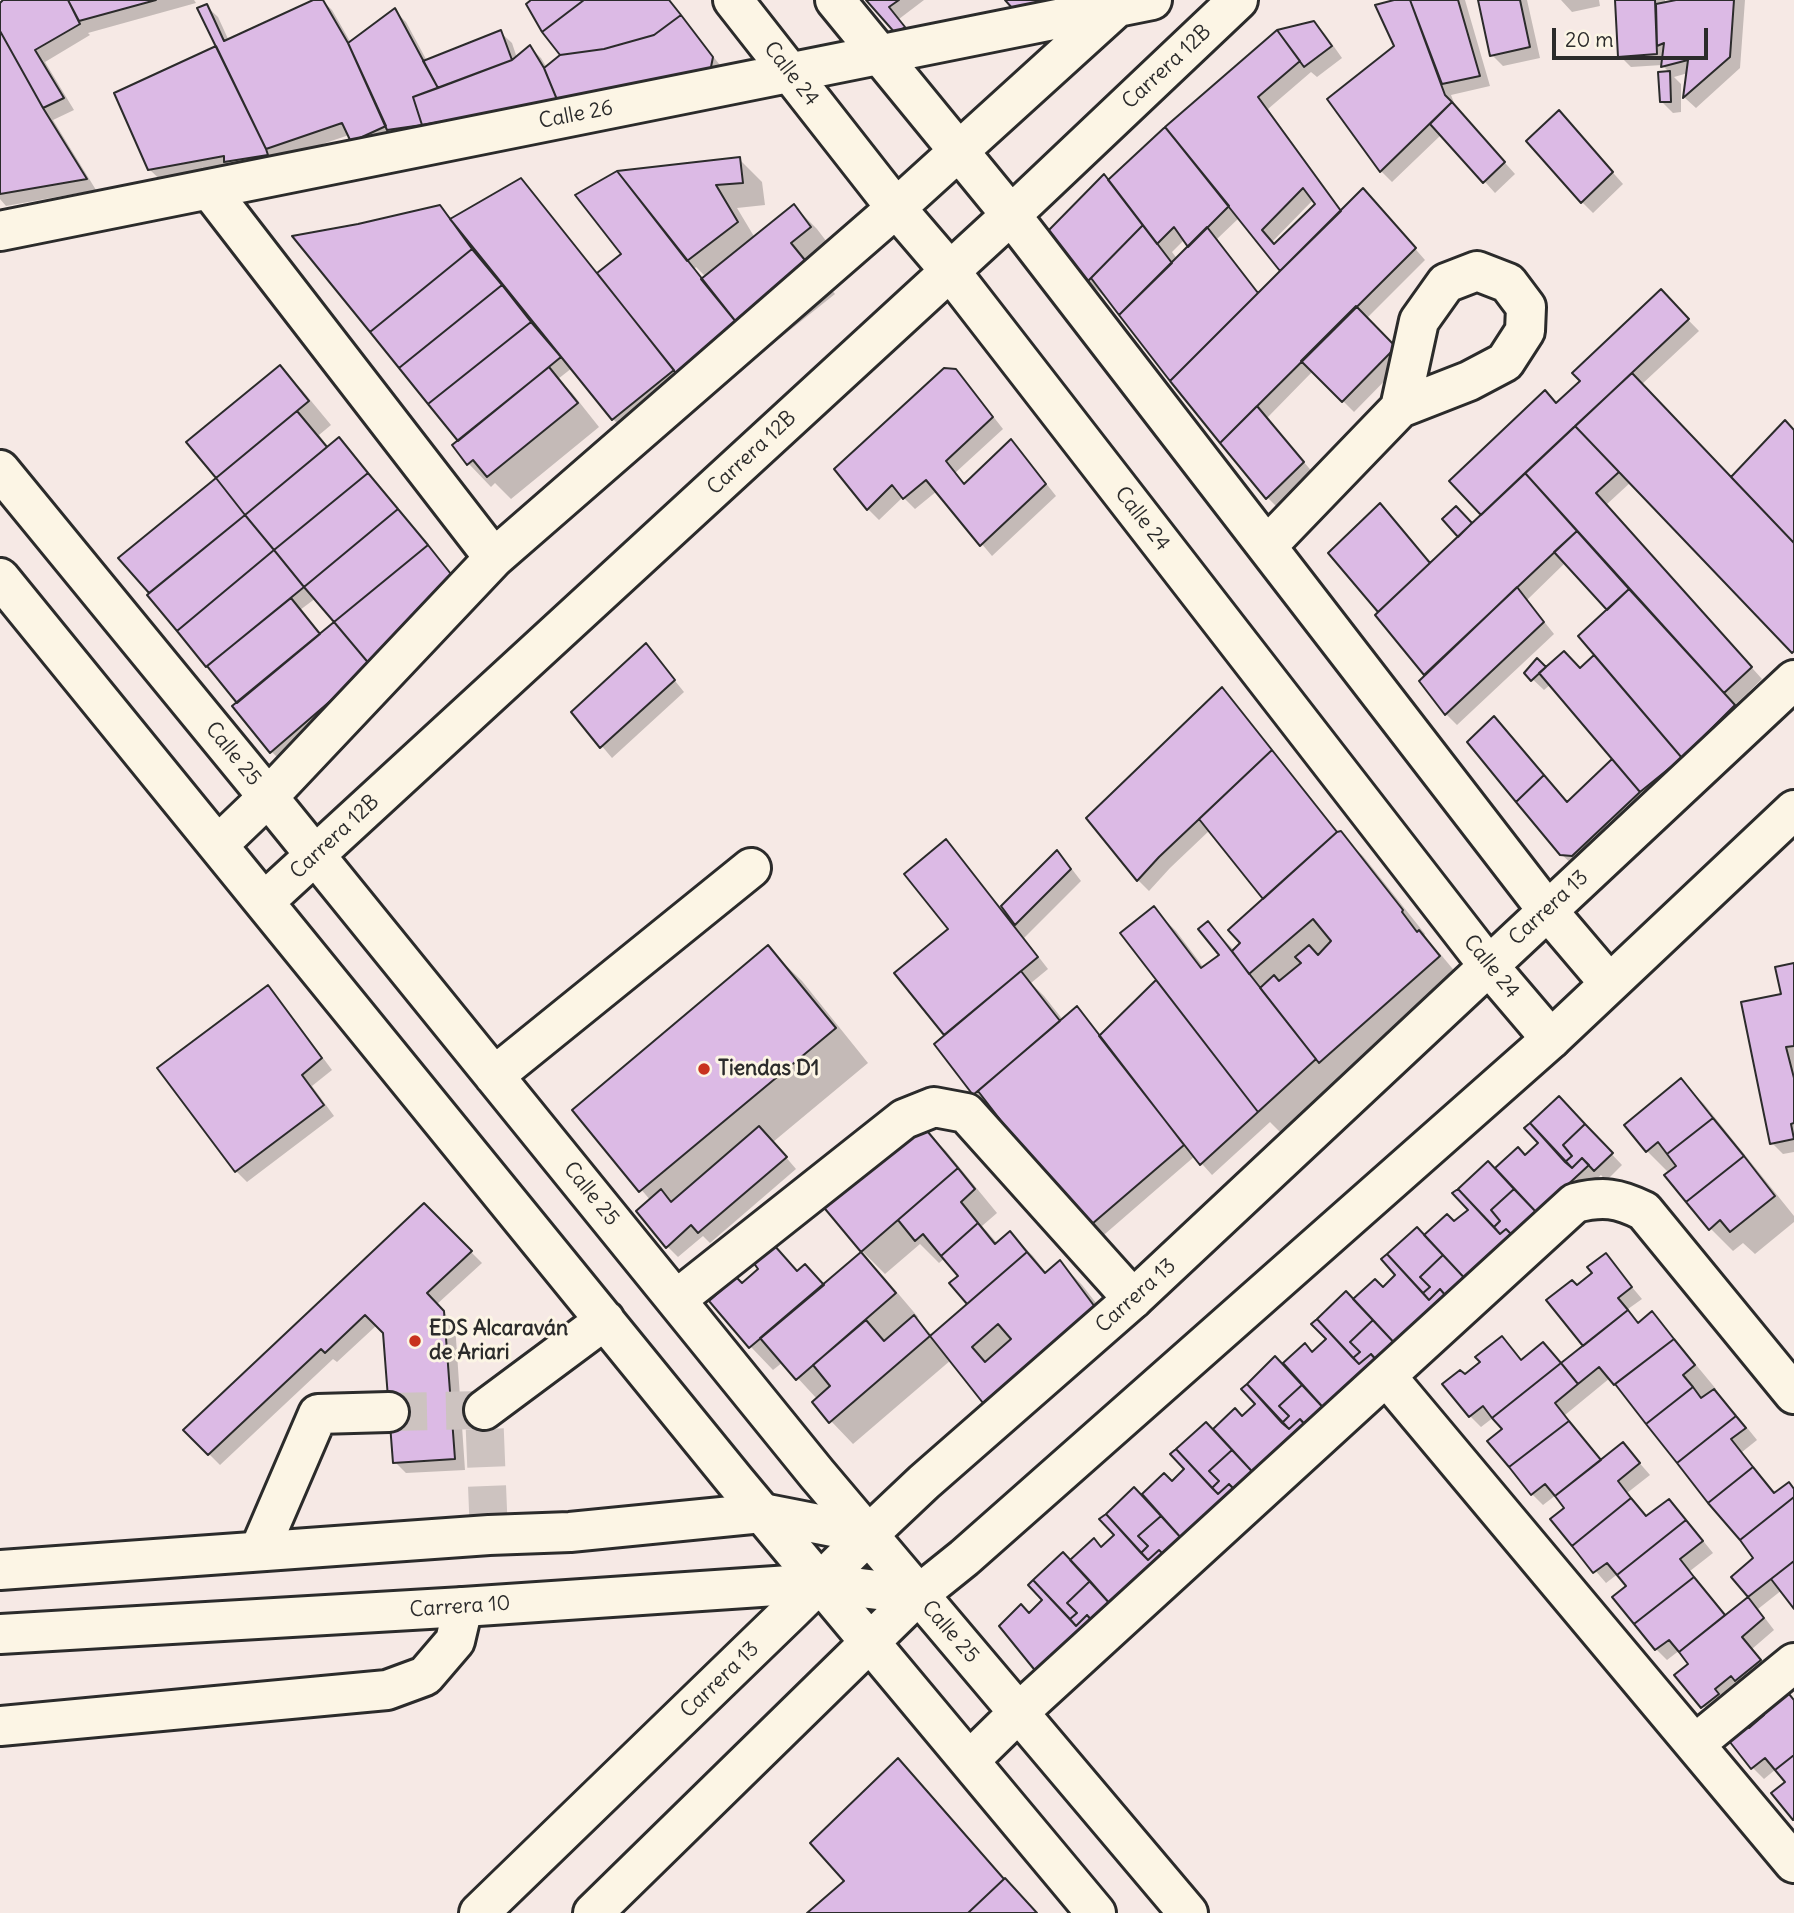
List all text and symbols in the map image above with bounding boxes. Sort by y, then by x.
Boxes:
scale bar [1556,14,1712,58]
street label: Carrera 12B [1117,19,1217,115]
text: 20 m [1565,26,1614,53]
street label: Calle 24 [758,37,824,111]
street label: Calle 26 [537,95,615,135]
street label: Carrera 12B [702,405,802,501]
street label: Calle 24 [1109,482,1175,556]
street label: Calle 25 [200,717,266,791]
street label: Carrera 12B [285,789,385,885]
street label: Carrera 13 [1504,865,1594,951]
street label: Calle 24 [1458,930,1524,1004]
place label: Tiendas D1 [718,1056,819,1082]
marker: Tiendas D1 [696,1061,712,1077]
street label: Calle 25 [558,1157,624,1231]
street label: Carrera 13 [1091,1253,1181,1339]
place label: EDS Alcaraván de Ariari [429,1316,568,1366]
marker: EDS Alcaraván de Ariari [407,1333,423,1349]
street label: Carrera 10 [409,1591,511,1623]
street label: Calle 25 [916,1595,984,1669]
street label: Carrera 13 [676,1637,764,1723]

